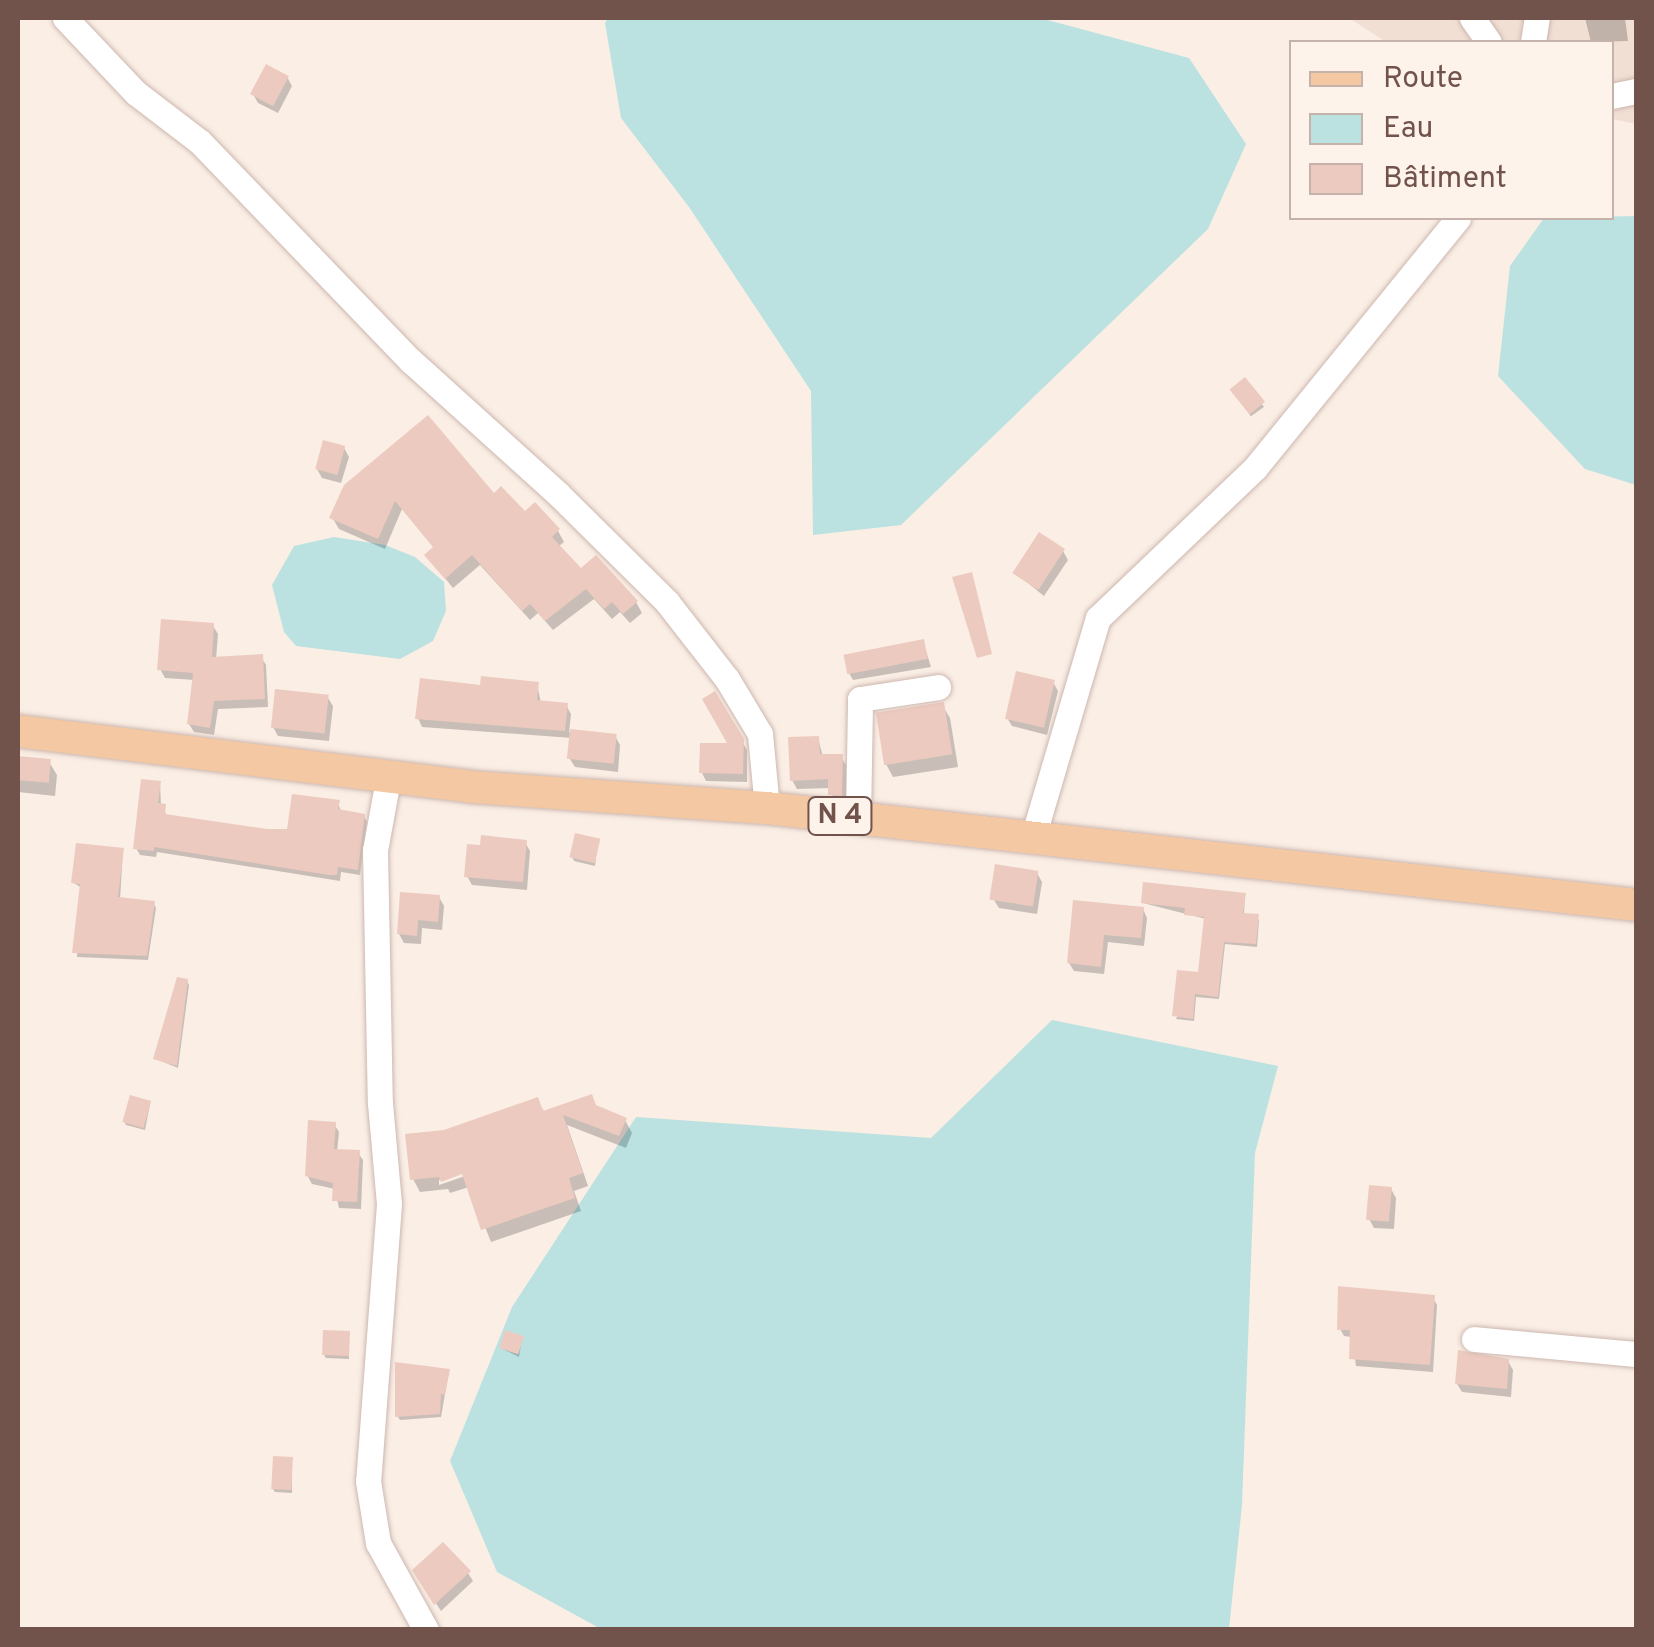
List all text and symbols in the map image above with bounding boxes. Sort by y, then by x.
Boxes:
legend [1289,40,1614,220]
text: Route [1383,61,1463,98]
text: Eau [1383,111,1434,148]
text: Bâtiment [1383,161,1507,198]
road number: N 4 [805,793,875,839]

